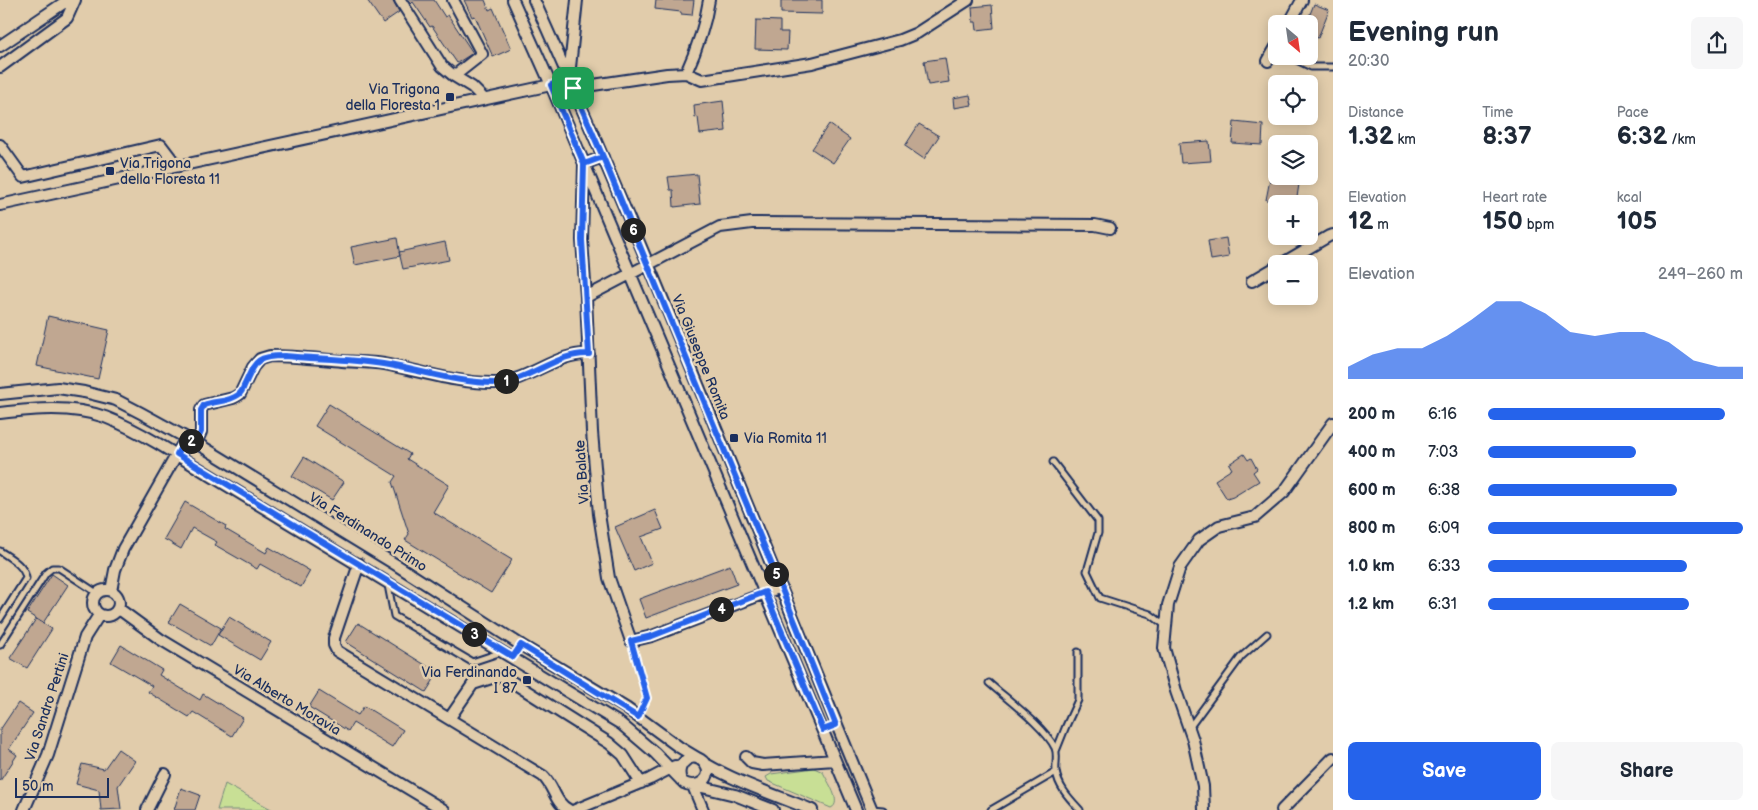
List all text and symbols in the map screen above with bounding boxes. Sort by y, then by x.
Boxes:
north arrow [1268,15,1318,65]
map controls [1268,15,1318,305]
text: Evening run [1348,16,1499,49]
button: share [1691,17,1743,69]
text: 20:30 [1348,52,1389,71]
pin [552,67,594,109]
icon: arrive [559,74,587,102]
button: locate [1268,75,1318,125]
place label: Via Trigona della Floresta 1 [346,81,440,114]
marker: Via Trigona della Floresta 1 [444,91,456,103]
text: Distance [1348,104,1404,121]
text: Time [1482,104,1513,121]
text: Pace [1617,104,1649,121]
text: 1.32 [1348,121,1394,152]
text: 8:37 [1482,121,1532,152]
text: 6:32 [1617,121,1667,152]
text: km [1394,131,1416,148]
text: /km [1667,131,1696,148]
button: layers [1268,135,1318,185]
place label: Via Trigona della Floresta 11 [120,155,220,188]
marker: Via Trigona della Floresta 11 [104,165,116,177]
text: Elevation [1348,189,1406,206]
text: Heart rate [1482,189,1547,206]
text: kcal [1617,189,1642,206]
button: + [1268,195,1318,245]
text: 12 [1348,206,1374,237]
text: 150 [1482,206,1523,237]
text: 105 [1617,206,1657,237]
text: m [1374,216,1389,233]
text: bpm [1523,216,1554,233]
pin: 6 [620,218,646,242]
text: 6 [629,222,638,239]
button: − [1268,255,1318,305]
text: Elevation [1348,265,1415,284]
text: 249–260 m [1658,265,1743,284]
street label: Via Giuseppe Romita [668,292,734,422]
pin: 1 [494,368,518,394]
text: 1 [504,373,509,390]
text: 200 m [1348,405,1395,424]
text: 6:16 [1428,405,1457,424]
pin: 2 [178,428,204,454]
place label: Via Romita 11 [744,430,827,447]
marker: Via Romita 11 [728,432,740,444]
text: 2 [187,433,196,450]
street label: Via Balate [571,439,593,505]
text: 400 m [1348,443,1395,462]
text: 7:03 [1428,443,1458,462]
text: 600 m [1348,481,1396,500]
text: 6:38 [1428,481,1460,500]
street label: Via Ferdinando Primo [306,489,430,575]
text: 800 m [1348,519,1396,538]
text: 6:09 [1428,519,1460,538]
text: 1.0 km [1348,557,1395,576]
text: 6:33 [1428,557,1461,576]
pin: 5 [764,562,788,586]
text: 5 [772,566,781,583]
text: 1.2 km [1348,595,1394,614]
text: 6:31 [1428,595,1457,614]
pin: 4 [708,596,734,622]
text: 4 [717,601,726,618]
pin: 3 [462,622,486,646]
text: 3 [470,626,479,643]
street label: Via Sandro Pertini [22,651,72,763]
street label: Via Alberto Moravia [230,661,344,739]
place label: Via Ferdinando I 87 [421,664,517,697]
marker: Via Ferdinando I 87 [521,674,533,686]
button: Save [1348,742,1541,800]
button: Share [1551,742,1743,800]
scale bar [15,775,109,798]
text: 50 m [22,778,54,795]

